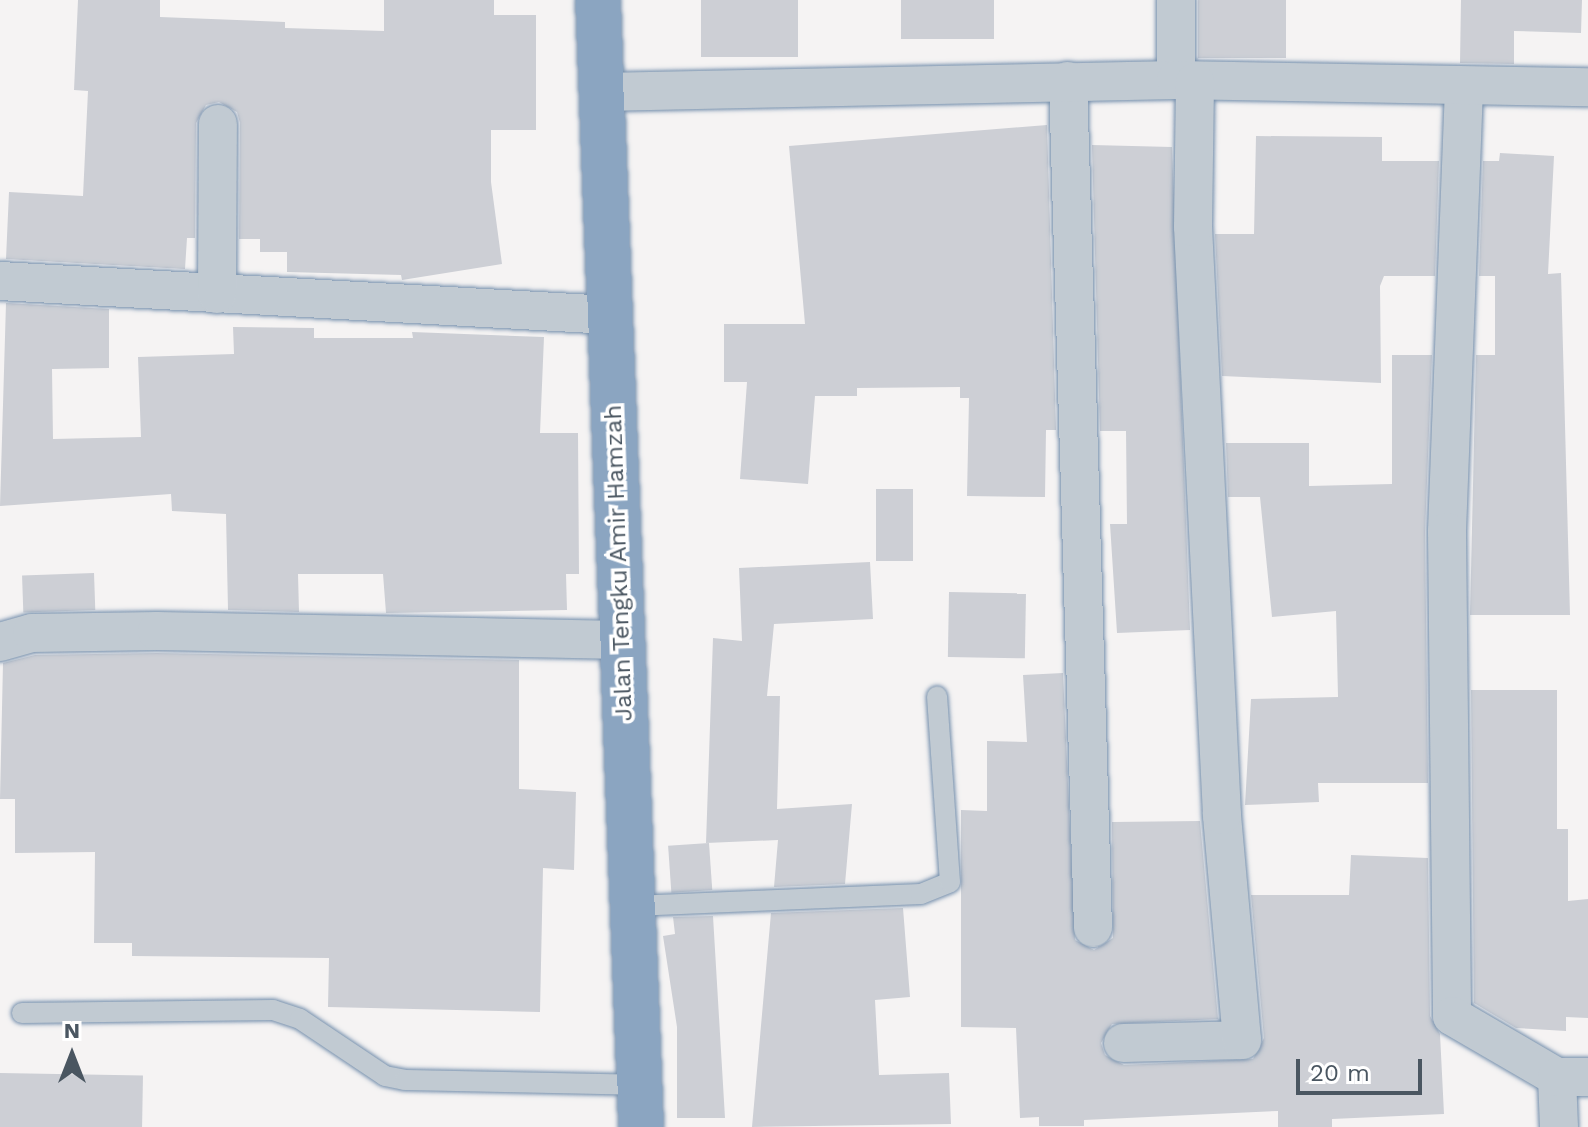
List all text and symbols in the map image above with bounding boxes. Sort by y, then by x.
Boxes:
street label: Jalan Tengku Amir Hamzah [599,403,639,723]
north arrow [32,1015,112,1095]
text: N [64,1018,80,1043]
scale bar [1300,1043,1426,1093]
text: 20 m [1310,1059,1370,1087]

